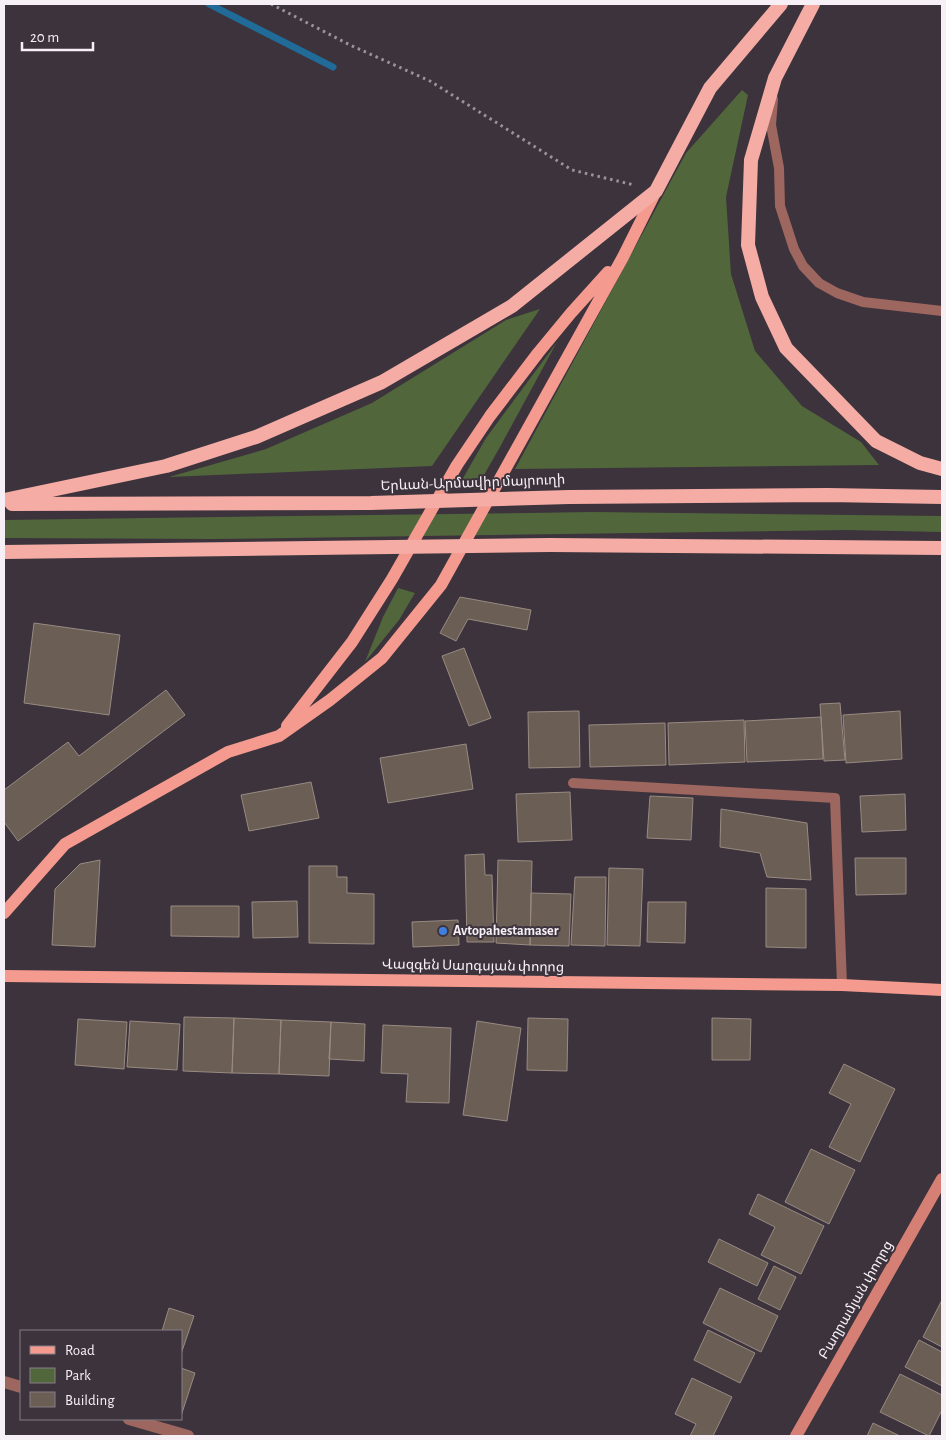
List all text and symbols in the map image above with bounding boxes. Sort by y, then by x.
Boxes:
scale bar [22,20,94,52]
text: 20 m [30,30,59,45]
street label: Երևան-Արմավիր մայրուղի [380,473,566,493]
place label: Avtopahestamaser [453,924,559,938]
marker: Avtopahestamaser [437,925,449,937]
street label: Վազգեն Սարգսյան փողոց [382,957,564,975]
street label: Բաղրամյան փողոց [816,1239,896,1361]
legend [20,1330,182,1420]
text: Road [65,1343,95,1358]
text: Park [65,1368,91,1383]
text: Building [65,1393,115,1408]

